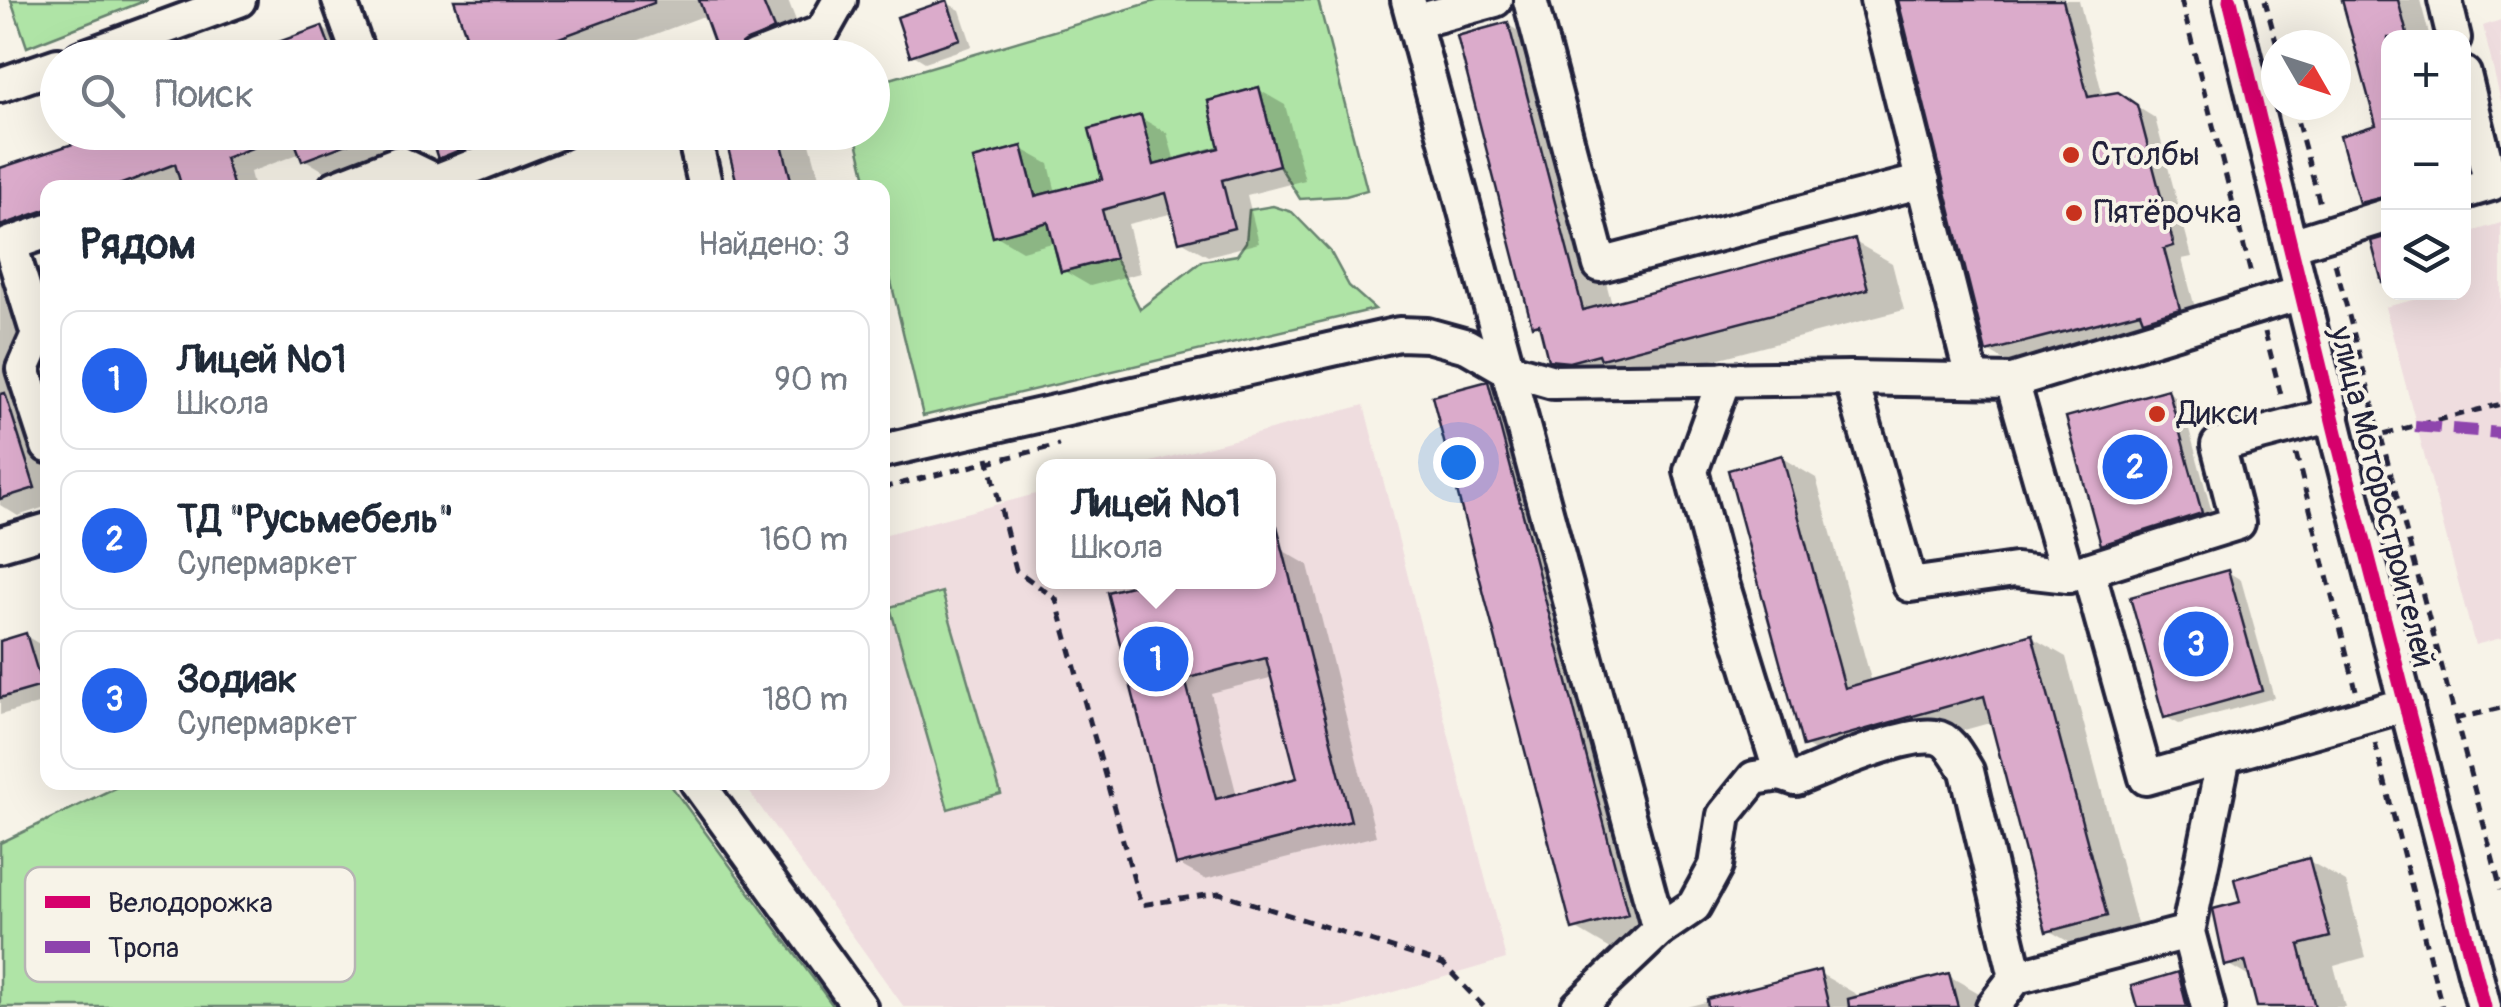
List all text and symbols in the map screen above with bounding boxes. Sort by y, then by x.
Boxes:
north arrow [2261,30,2351,120]
map controls [2381,30,2471,300]
button: + [2381,30,2471,120]
search box [40,40,890,150]
icon: search [75,68,130,123]
text: Поиск [155,71,254,119]
button: − [2381,120,2471,210]
place label: Столбы [2091,135,2200,175]
marker: Столбы [2060,144,2082,166]
place label: Пятёрочка [2094,193,2241,233]
marker: Пятёрочка [2063,202,2085,224]
button: layers [2381,210,2471,300]
text: Рядом [80,219,196,271]
text: Найдено: 3 [698,225,850,265]
street label: улица Моторостроителей [2320,321,2444,672]
text: Лицей №1 [177,336,347,384]
text: 1 [108,360,121,400]
text: 90 m [774,360,848,400]
text: Школа [177,384,269,424]
place label: Дикси [2176,394,2257,434]
marker: Дикси [2146,403,2168,425]
pin: 2 [2102,430,2168,504]
your location [1433,437,1484,488]
popup [1036,459,1276,589]
text: Лицей №1 [1071,480,1241,528]
text: ТД "Русьмебель" [177,496,454,544]
text: 2 [106,520,123,560]
text: 160 m [760,520,848,560]
text: Школа [1071,528,1163,568]
text: Супермаркет [177,544,357,584]
pin: 3 [2164,606,2228,682]
pin: 1 [1124,622,1188,696]
text: Зодиак [177,656,297,704]
text: 3 [106,680,123,720]
text: 180 m [762,680,848,720]
text: Супермаркет [177,704,357,744]
legend [25,867,355,982]
text: Велодорожка [108,886,273,921]
text: Тропа [108,931,179,966]

